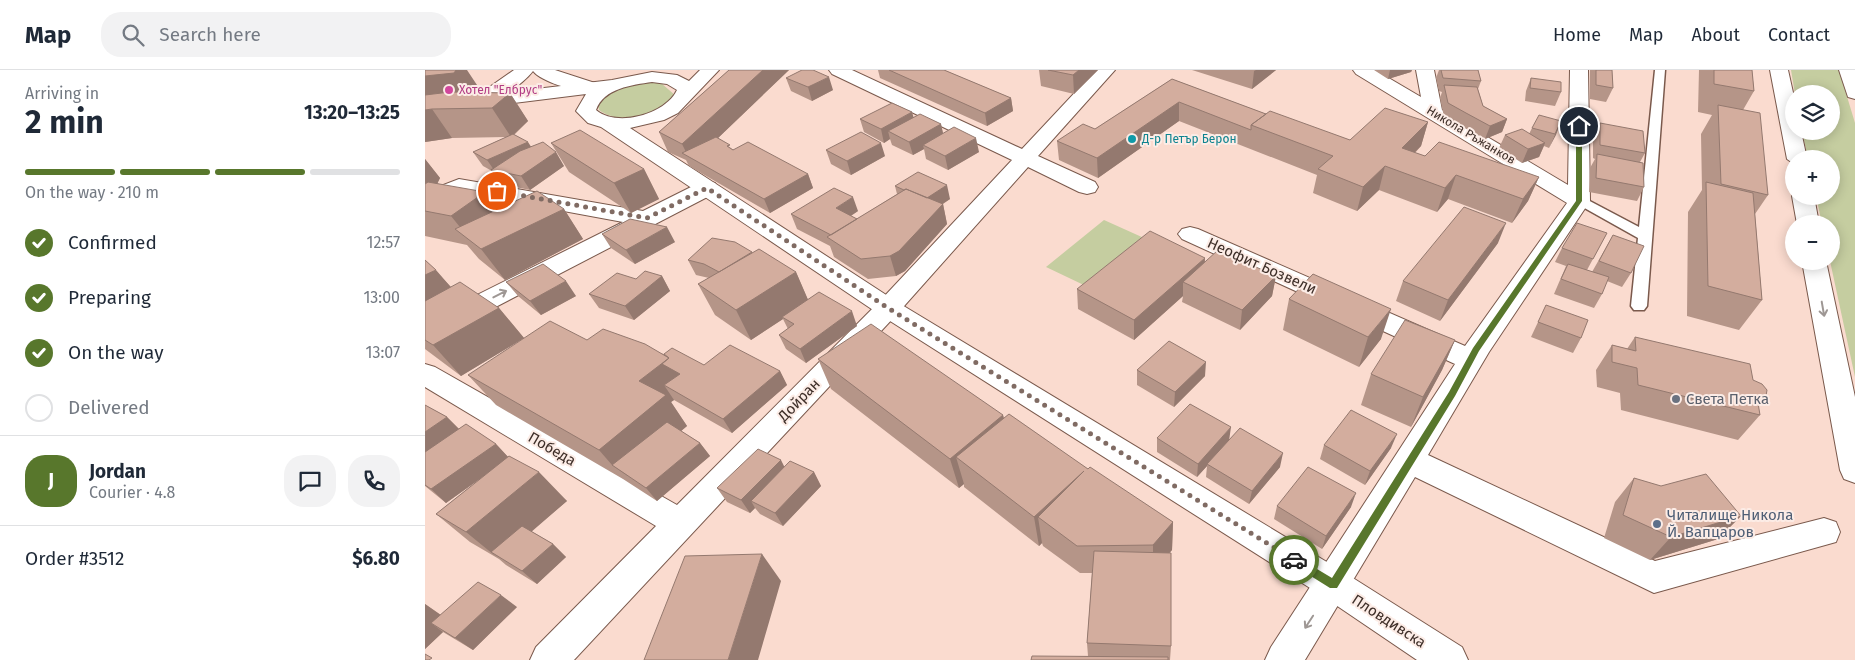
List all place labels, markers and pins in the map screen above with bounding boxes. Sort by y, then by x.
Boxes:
place label: Хотел "Елбрус" [459,83,542,97]
marker: Хотел "Елбрус" [443,84,455,96]
pin [1558,105,1600,147]
place label: Д-р Петър Берон [1141,132,1237,146]
marker: Д-р Петър Берон [1126,133,1138,145]
pin [476,170,518,212]
place label: Света Петка [1686,390,1769,408]
marker: Света Петка [1670,393,1682,405]
place label: Читалище Никола Й. Вапцаров [1667,506,1793,541]
marker: Читалище Никола Й. Вапцаров [1651,518,1663,530]

